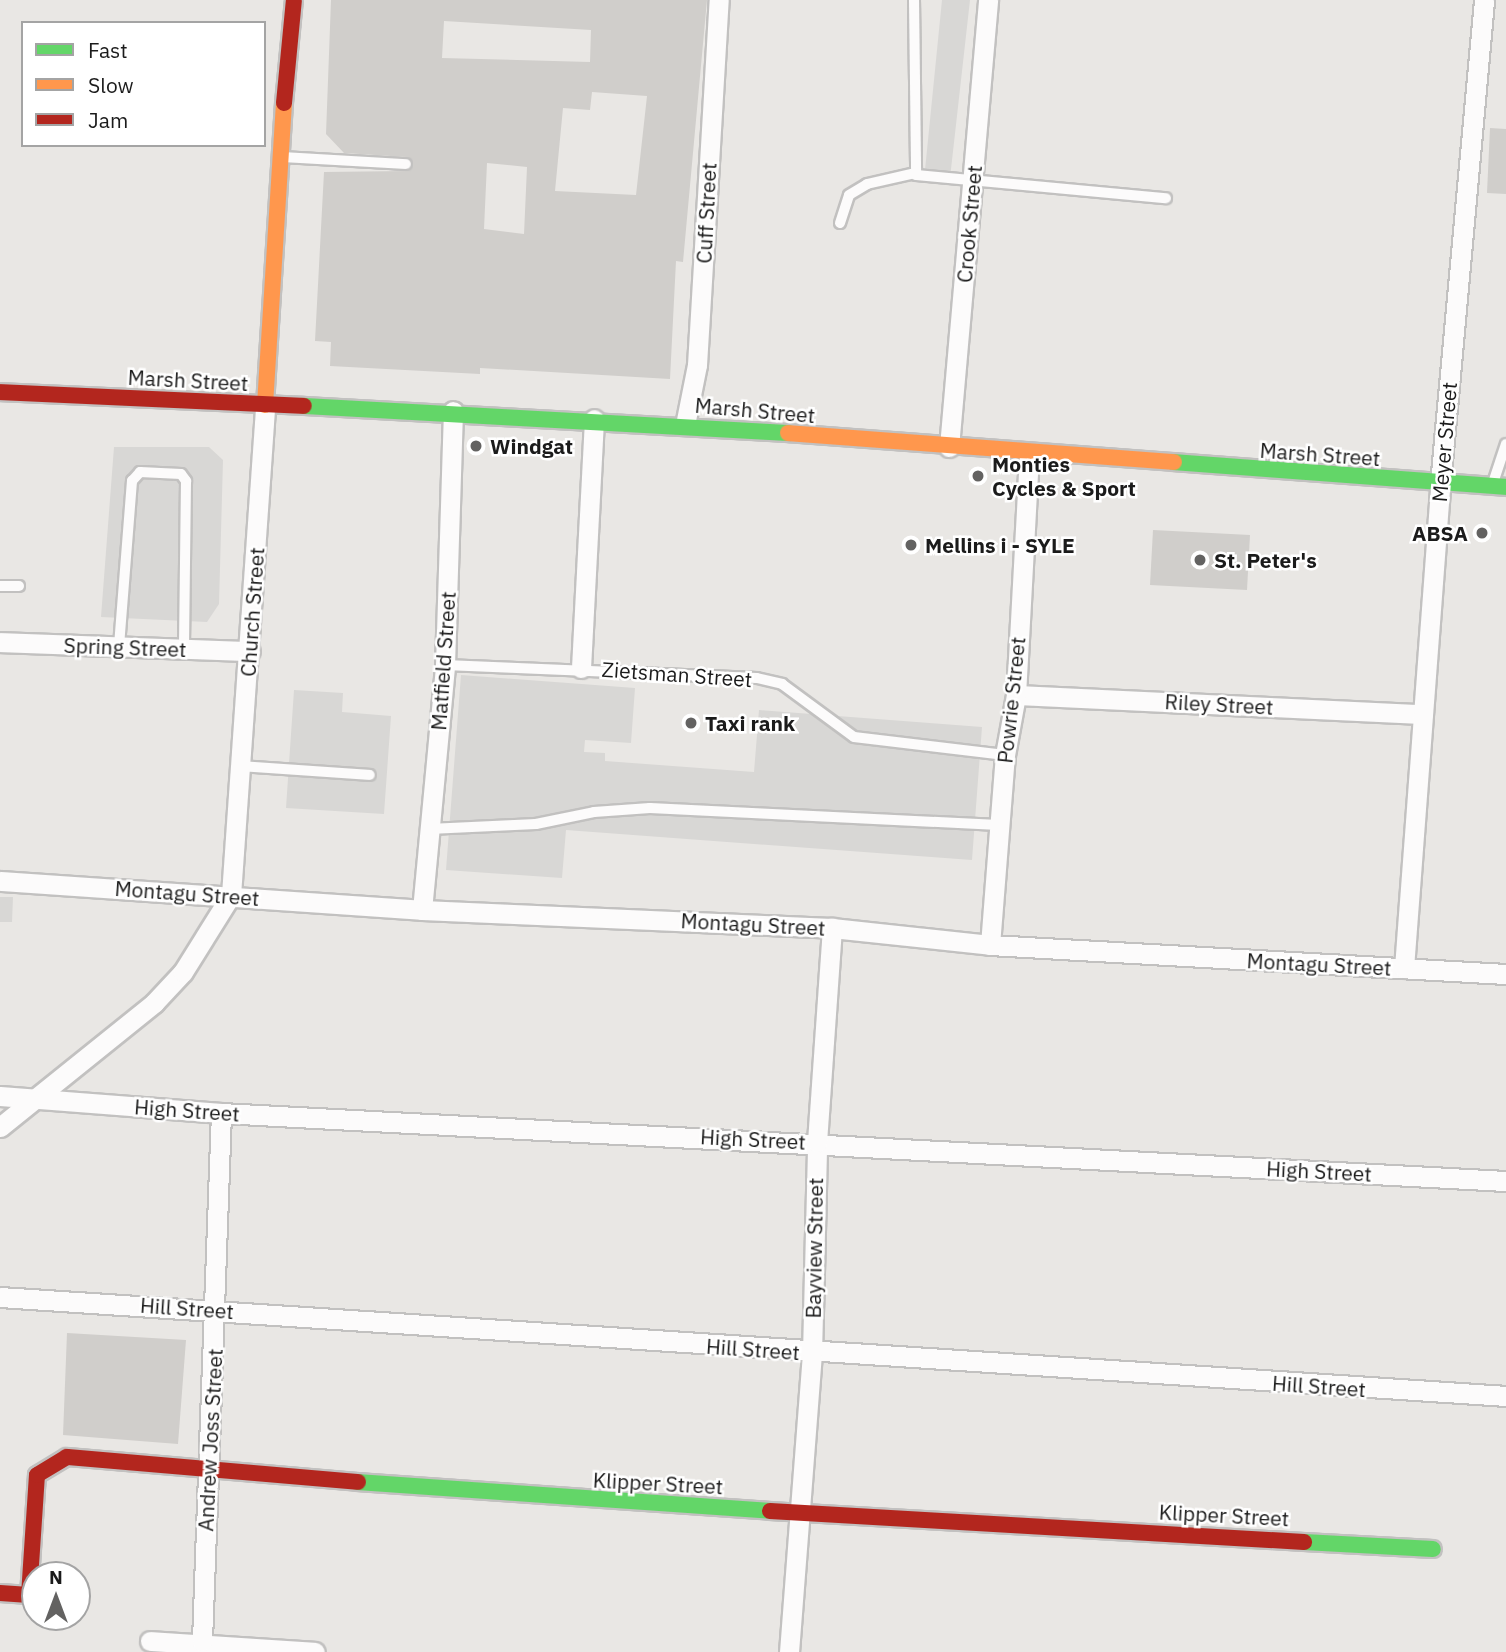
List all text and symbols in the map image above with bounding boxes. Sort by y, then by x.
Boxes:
legend [21,21,266,147]
text: Fast [88,36,128,64]
text: Slow [88,71,134,99]
text: Jam [88,106,128,134]
street label: Cuff Street [691,162,721,264]
street label: Crook Street [951,164,987,284]
street label: Marsh Street [127,364,249,396]
street label: Meyer Street [1426,381,1462,503]
street label: Marsh Street [694,392,816,428]
place label: Windgat [490,433,573,459]
street label: Marsh Street [1259,437,1381,471]
marker: Windgat [468,438,484,454]
place label: Monties Cycles & Sport [992,451,1136,501]
marker: Monties Cycles & Sport [970,468,986,484]
place label: ABSA [1412,520,1468,546]
marker: ABSA [1474,525,1490,541]
place label: Mellins i - SYLE [925,532,1075,558]
marker: Mellins i - SYLE [903,537,919,553]
street label: Church Street [235,547,269,677]
place label: St. Peter's [1214,547,1317,573]
marker: St. Peter's [1192,552,1208,568]
street label: Matfield Street [426,591,460,731]
street label: Spring Street [63,632,187,662]
street label: Powrie Street [992,635,1030,765]
street label: Zietsman Street [601,656,753,692]
street label: Riley Street [1164,689,1274,719]
place label: Taxi rank [705,710,795,736]
marker: Taxi rank [683,715,699,731]
street label: Montagu Street [114,875,260,911]
street label: Montagu Street [680,908,826,940]
street label: Montagu Street [1246,948,1392,980]
street label: High Street [133,1094,241,1126]
street label: High Street [700,1124,806,1154]
street label: High Street [1266,1156,1372,1186]
street label: Bayview Street [800,1177,828,1319]
street label: Hill Street [139,1292,235,1324]
street label: Hill Street [705,1333,801,1365]
street label: Andrew Joss Street [193,1348,227,1532]
street label: Hill Street [1271,1370,1367,1402]
street label: Klipper Street [592,1467,724,1499]
street label: Klipper Street [1158,1499,1290,1531]
north arrow [21,1561,91,1631]
text: N [49,1565,63,1589]

